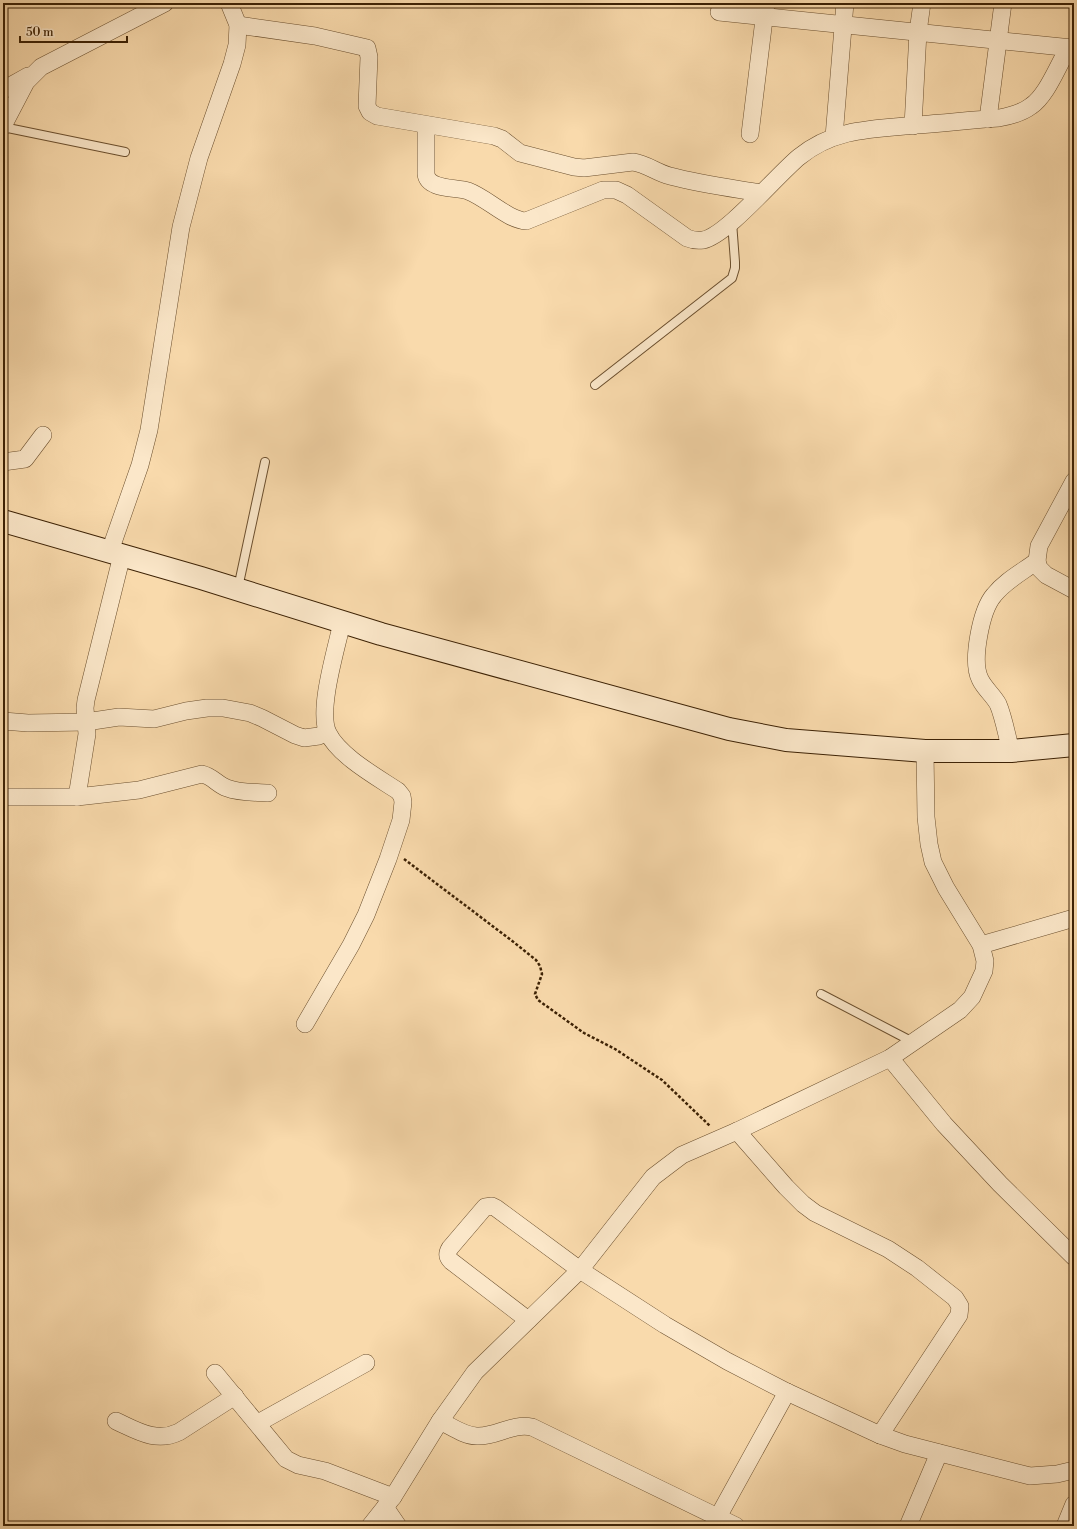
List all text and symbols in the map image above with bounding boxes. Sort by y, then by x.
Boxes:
scale bar [20,18,127,44]
text: 50 m [26,25,54,40]

